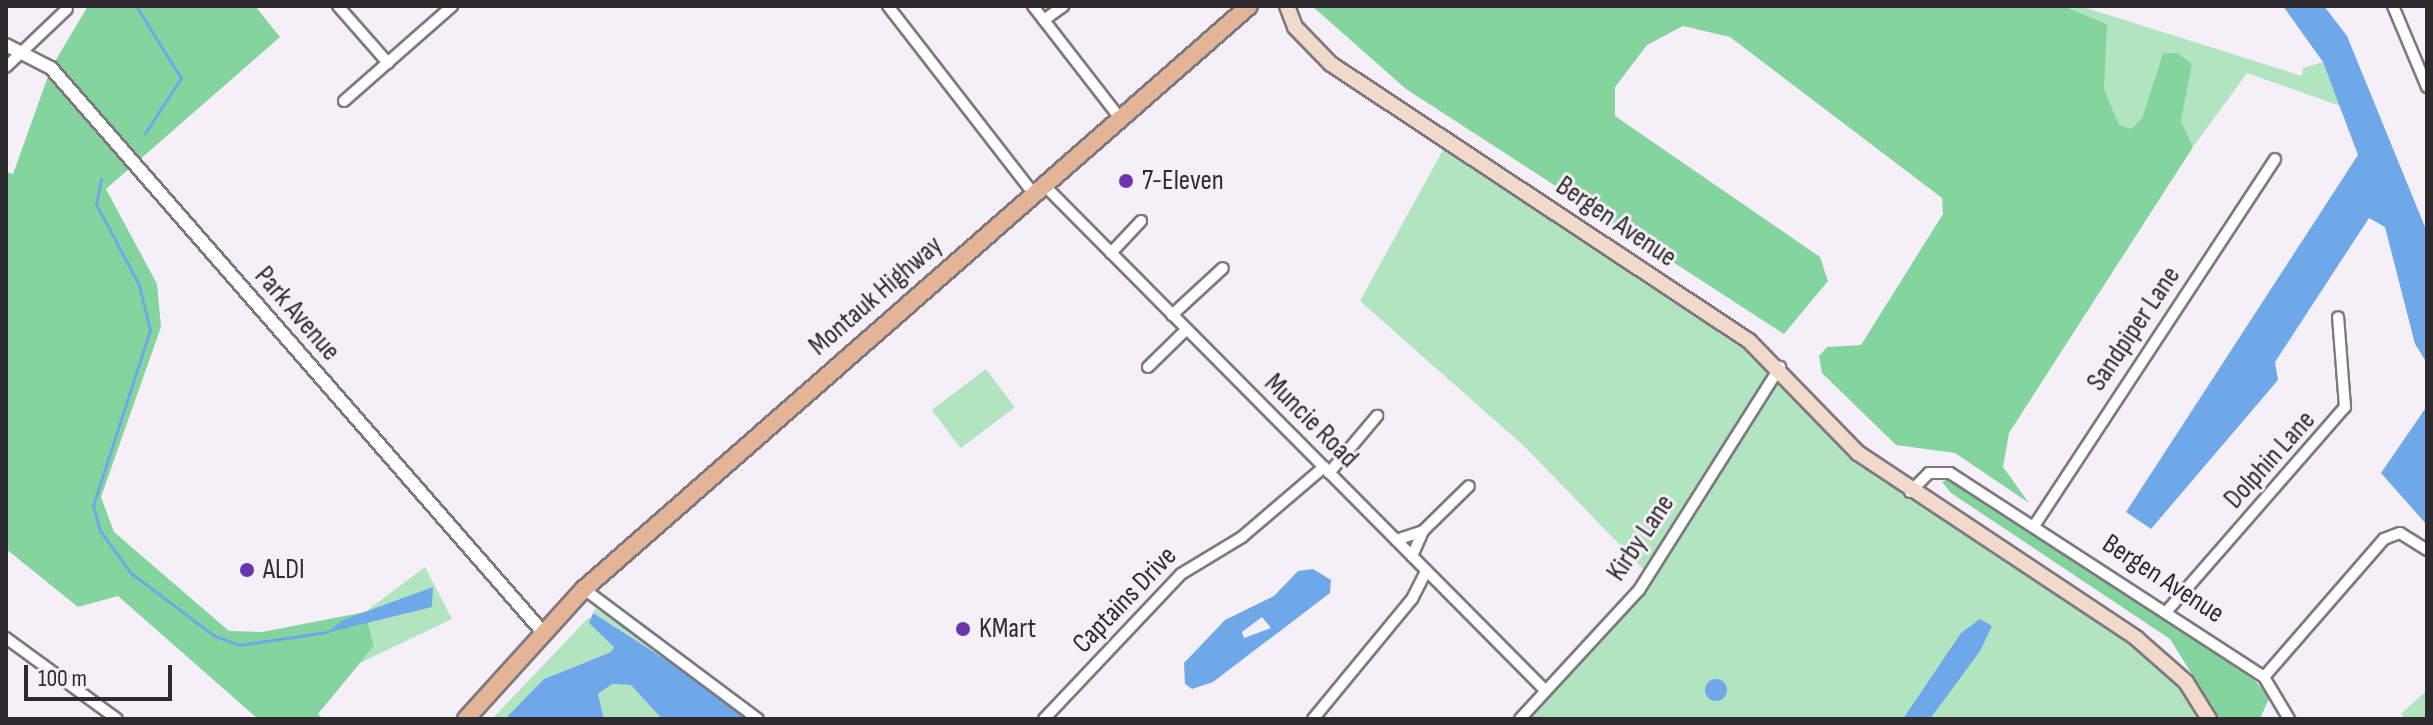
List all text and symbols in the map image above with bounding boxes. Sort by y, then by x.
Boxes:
place label: 7-Eleven [1142,164,1224,198]
street label: Bergen Avenue [1549,169,1683,275]
marker: 7-Eleven [1117,172,1135,190]
street label: Montauk Highway [802,229,950,363]
street label: Park Avenue [247,260,347,368]
street label: Sandpiper Lane [2080,260,2188,398]
street label: Muncie Road [1257,367,1365,475]
street label: Dolphin Lane [2217,404,2323,516]
street label: Kirby Lane [1600,488,1682,588]
street label: Bergen Avenue [2096,527,2230,631]
street label: Captains Drive [1066,540,1184,660]
place label: ALDI [263,553,305,587]
marker: ALDI [238,561,256,579]
place label: KMart [979,612,1036,646]
marker: KMart [954,620,972,638]
scale bar [28,649,176,699]
text: 100 m [38,664,87,693]

